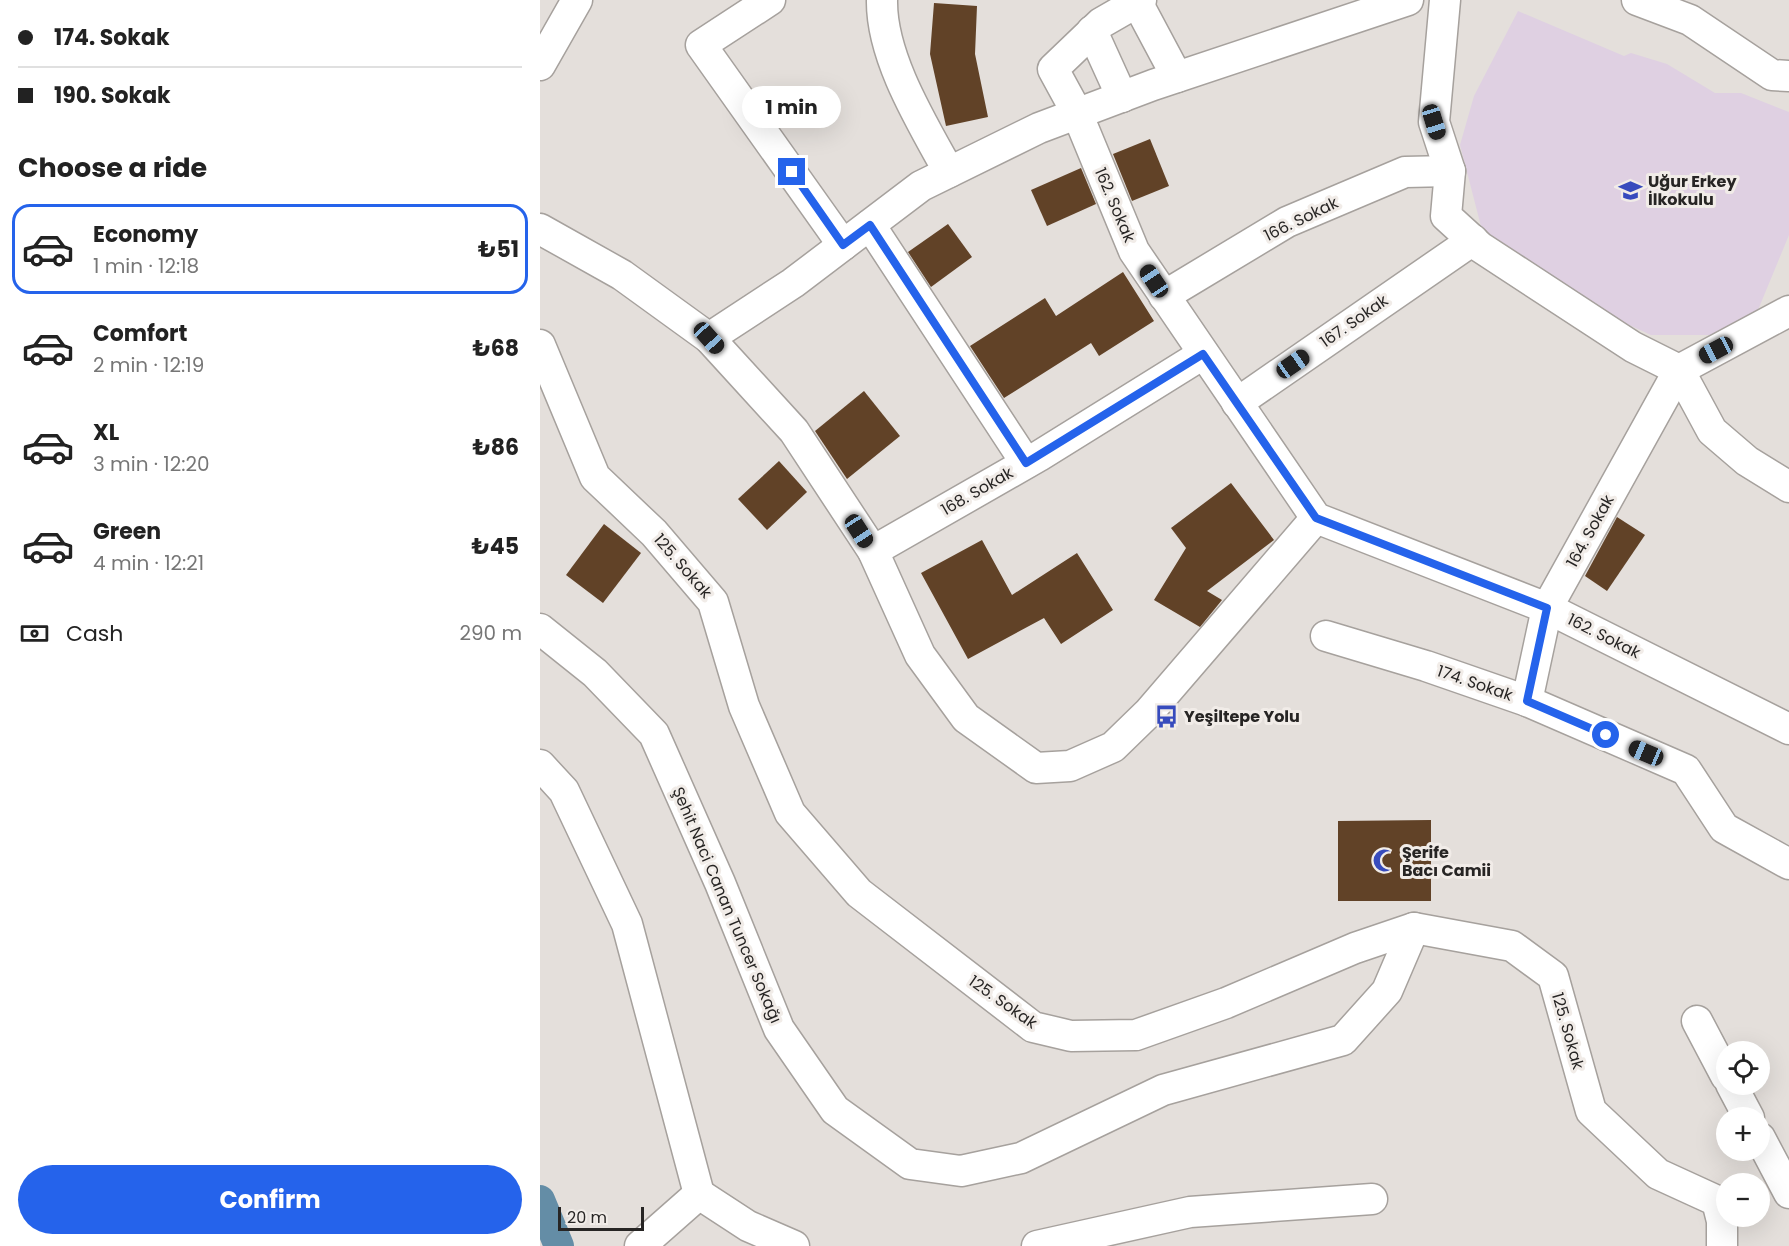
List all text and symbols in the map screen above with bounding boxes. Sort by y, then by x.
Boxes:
text: 174. Sokak [54,22,169,53]
text: 190. Sokak [54,80,171,111]
callout: 1 min [742,85,842,127]
text: 1 min [765,93,818,121]
car [1420,102,1448,142]
text: Choose a ride [18,149,207,186]
route end [778,158,805,185]
street label: 162. Sokak [1089,164,1141,247]
place label: Uğur Erkey İlkokulu [1648,170,1737,211]
school or university icon: Uğur Erkey İlkokulu [1617,177,1643,203]
street label: 166. Sokak [1260,191,1343,247]
text: Economy [93,219,198,250]
icon: car [21,222,75,276]
text: ₺51 [478,234,519,265]
text: 1 min · 12:18 [93,252,199,280]
car [1136,261,1172,301]
street label: 167. Sokak [1315,289,1393,353]
text: Comfort [93,318,187,349]
car [690,319,728,357]
icon: car [21,321,75,375]
text: ₺68 [472,333,519,364]
car [1696,334,1736,366]
car [1273,346,1313,382]
text: 2 min · 12:19 [93,351,204,379]
text: XL [93,417,119,448]
icon: car [21,420,75,474]
text: ₺86 [472,432,519,463]
text: 3 min · 12:20 [93,450,210,478]
street label: 168. Sokak [937,461,1018,521]
street label: 164. Sokak [1561,490,1620,572]
car [842,511,876,551]
text: Green [93,516,161,547]
icon: car [21,519,75,573]
street label: 125. Sokak [648,529,718,604]
text: ₺45 [471,531,519,562]
text: 4 min · 12:21 [93,549,204,577]
street label: 162. Sokak [1564,608,1645,665]
icon: cash [18,617,51,650]
text: Cash [66,618,123,649]
text: 290 m [459,619,522,647]
street label: 174. Sokak [1434,659,1517,707]
bus stop icon: Yeşiltepe Yolu [1153,703,1179,729]
place label: Yeşiltepe Yolu [1184,705,1300,728]
route start [1592,721,1619,748]
car [1626,738,1666,768]
street label: Şehit Naci Canan Tuncer Sokağı [667,783,787,1027]
place label: Şerife Bacı Camii [1402,841,1491,882]
mosque icon: Şerife Bacı Camii [1371,848,1397,874]
street label: 125. Sokak [964,970,1043,1034]
street label: 125. Sokak [1546,990,1590,1073]
map controls [1716,1041,1770,1227]
button: locate [1716,1041,1770,1095]
button: + [1716,1107,1770,1161]
button: Confirm [18,1165,522,1234]
button: − [1716,1173,1770,1227]
scale bar [558,1204,644,1232]
text: 20 m [567,1206,607,1229]

